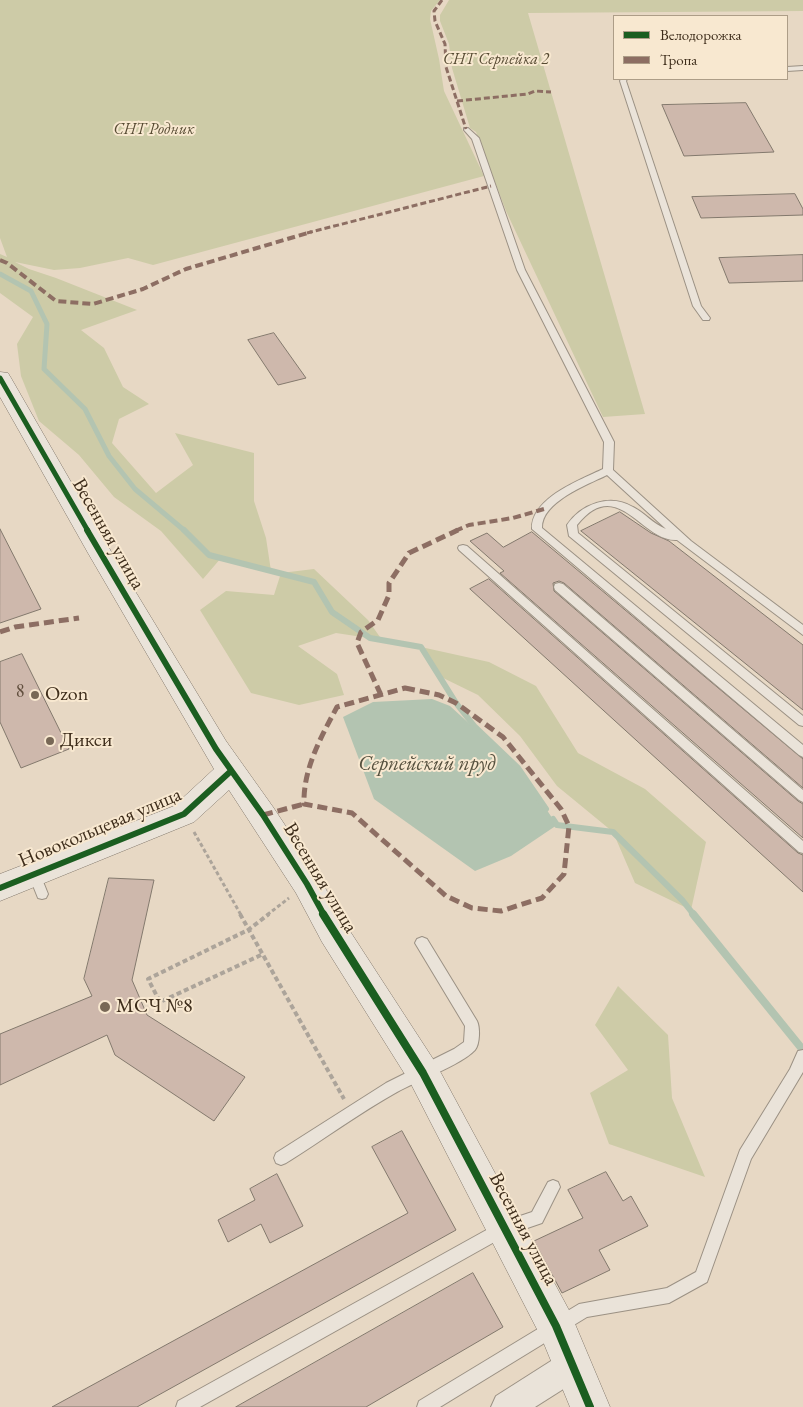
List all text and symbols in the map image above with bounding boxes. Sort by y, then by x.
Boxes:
legend [613,15,788,80]
text: Велодорожка [660,25,741,44]
park label: СНТ Серпейка 2 [443,50,549,70]
text: Тропа [660,50,697,69]
park label: СНТ Родник [114,120,194,140]
street label: Весенняя улица [67,474,149,594]
house number: 8 [16,681,24,703]
place label: Ozon [45,683,88,707]
marker: Ozon [29,689,41,701]
place label: Дикси [60,729,112,753]
marker: Дикси [44,735,56,747]
water label: Серпейский пруд [358,751,496,777]
street label: Новокольцевая улица [15,783,185,873]
street label: Весенняя улица [278,819,362,937]
place label: МСЧ №8 [116,995,193,1019]
marker: МСЧ №8 [98,1000,112,1014]
street label: Весенняя улица [483,1168,563,1290]

